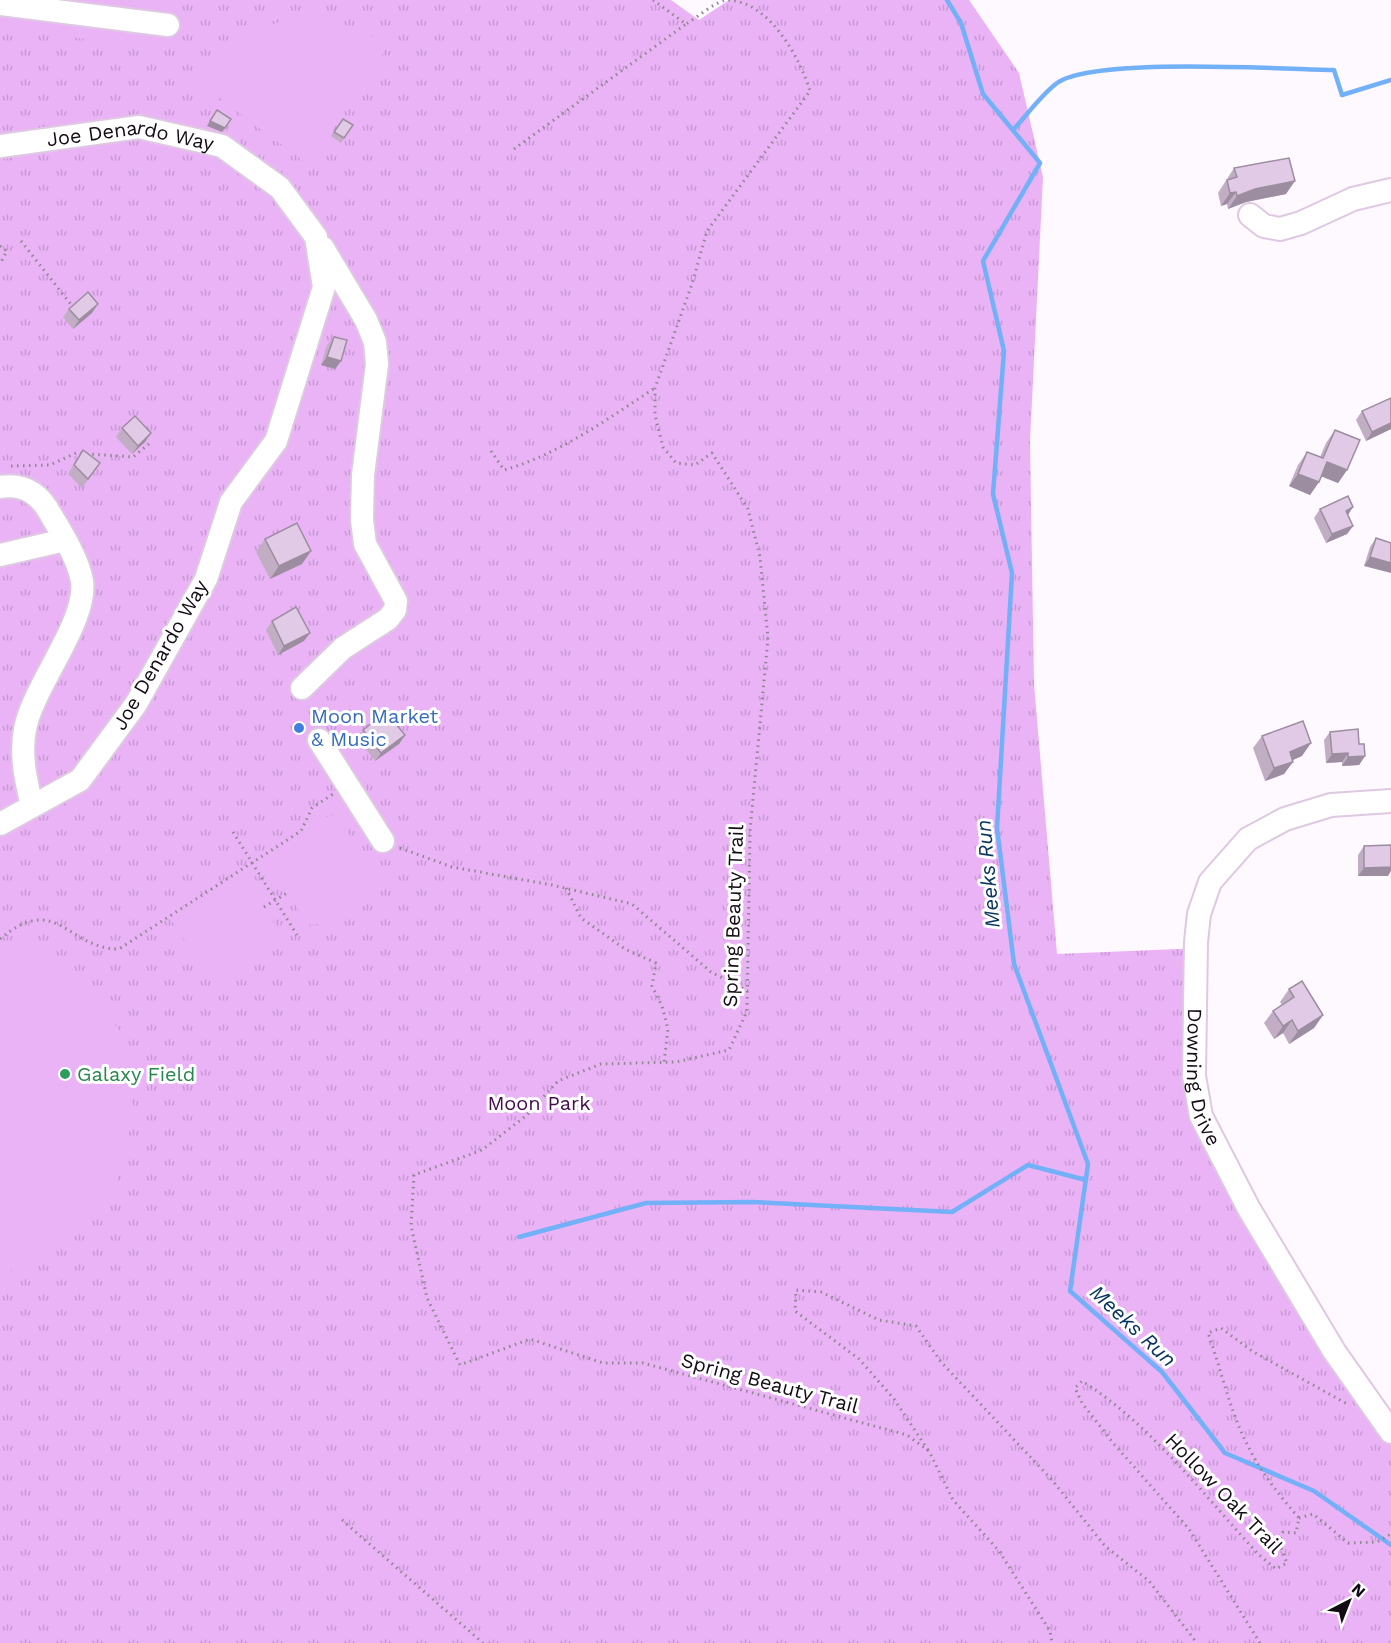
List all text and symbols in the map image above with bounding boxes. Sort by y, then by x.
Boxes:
street label: Joe Denardo Way [45,115,217,156]
street label: Joe Denardo Way [107,575,213,734]
place label: Moon Market & Music [311,704,439,751]
marker: Moon Market & Music [292,721,306,735]
water label: Meeks Run [970,819,1005,929]
street label: Spring Beauty Trail [718,824,748,1008]
street label: Downing Drive [1182,1008,1226,1150]
place label: Galaxy Field [77,1062,195,1086]
marker: Galaxy Field [58,1067,72,1081]
park label: Moon Park [487,1091,591,1115]
water label: Meeks Run [1085,1279,1182,1372]
street label: Spring Beauty Trail [679,1348,861,1418]
street label: Hollow Oak Trail [1160,1428,1288,1558]
north arrow [1319,1571,1379,1631]
text: N [1348,1579,1369,1601]

